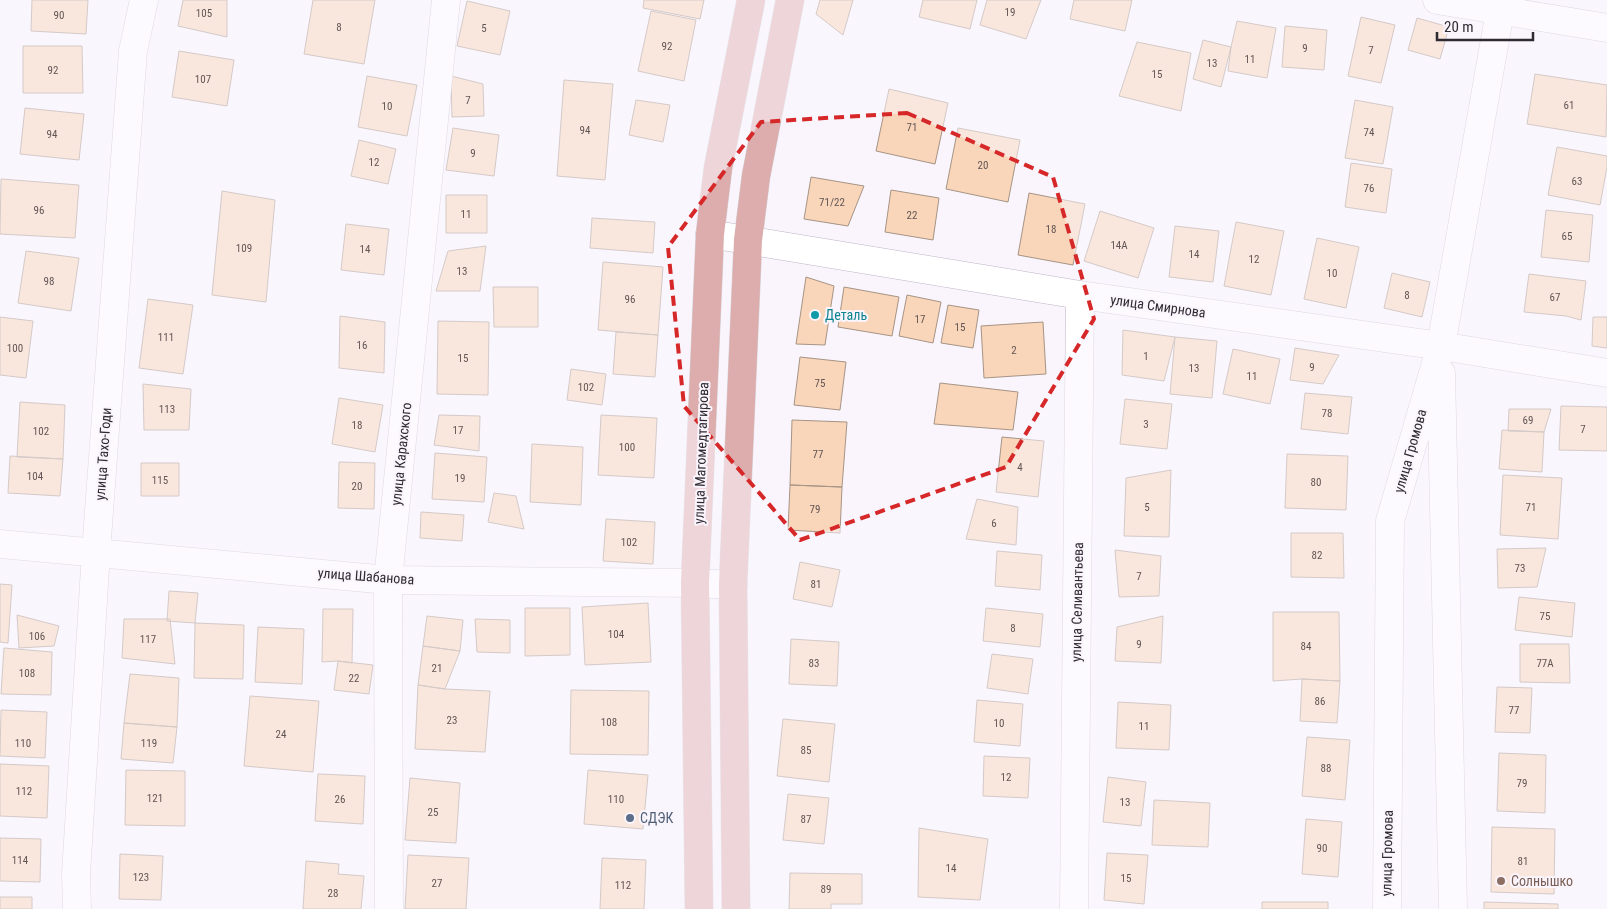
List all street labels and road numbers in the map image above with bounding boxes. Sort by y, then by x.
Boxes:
street label: улица Смирнова [1109,291,1207,321]
street label: улица Магомедтагирова [691,382,711,524]
street label: улица Карахского [388,402,414,506]
street label: улица Тахо-Годи [92,407,114,501]
street label: улица Громова [1390,407,1430,495]
street label: улица Селивантьева [1068,542,1086,662]
street label: улица Шабанова [317,565,415,587]
street label: улица Громова [1378,810,1396,896]

